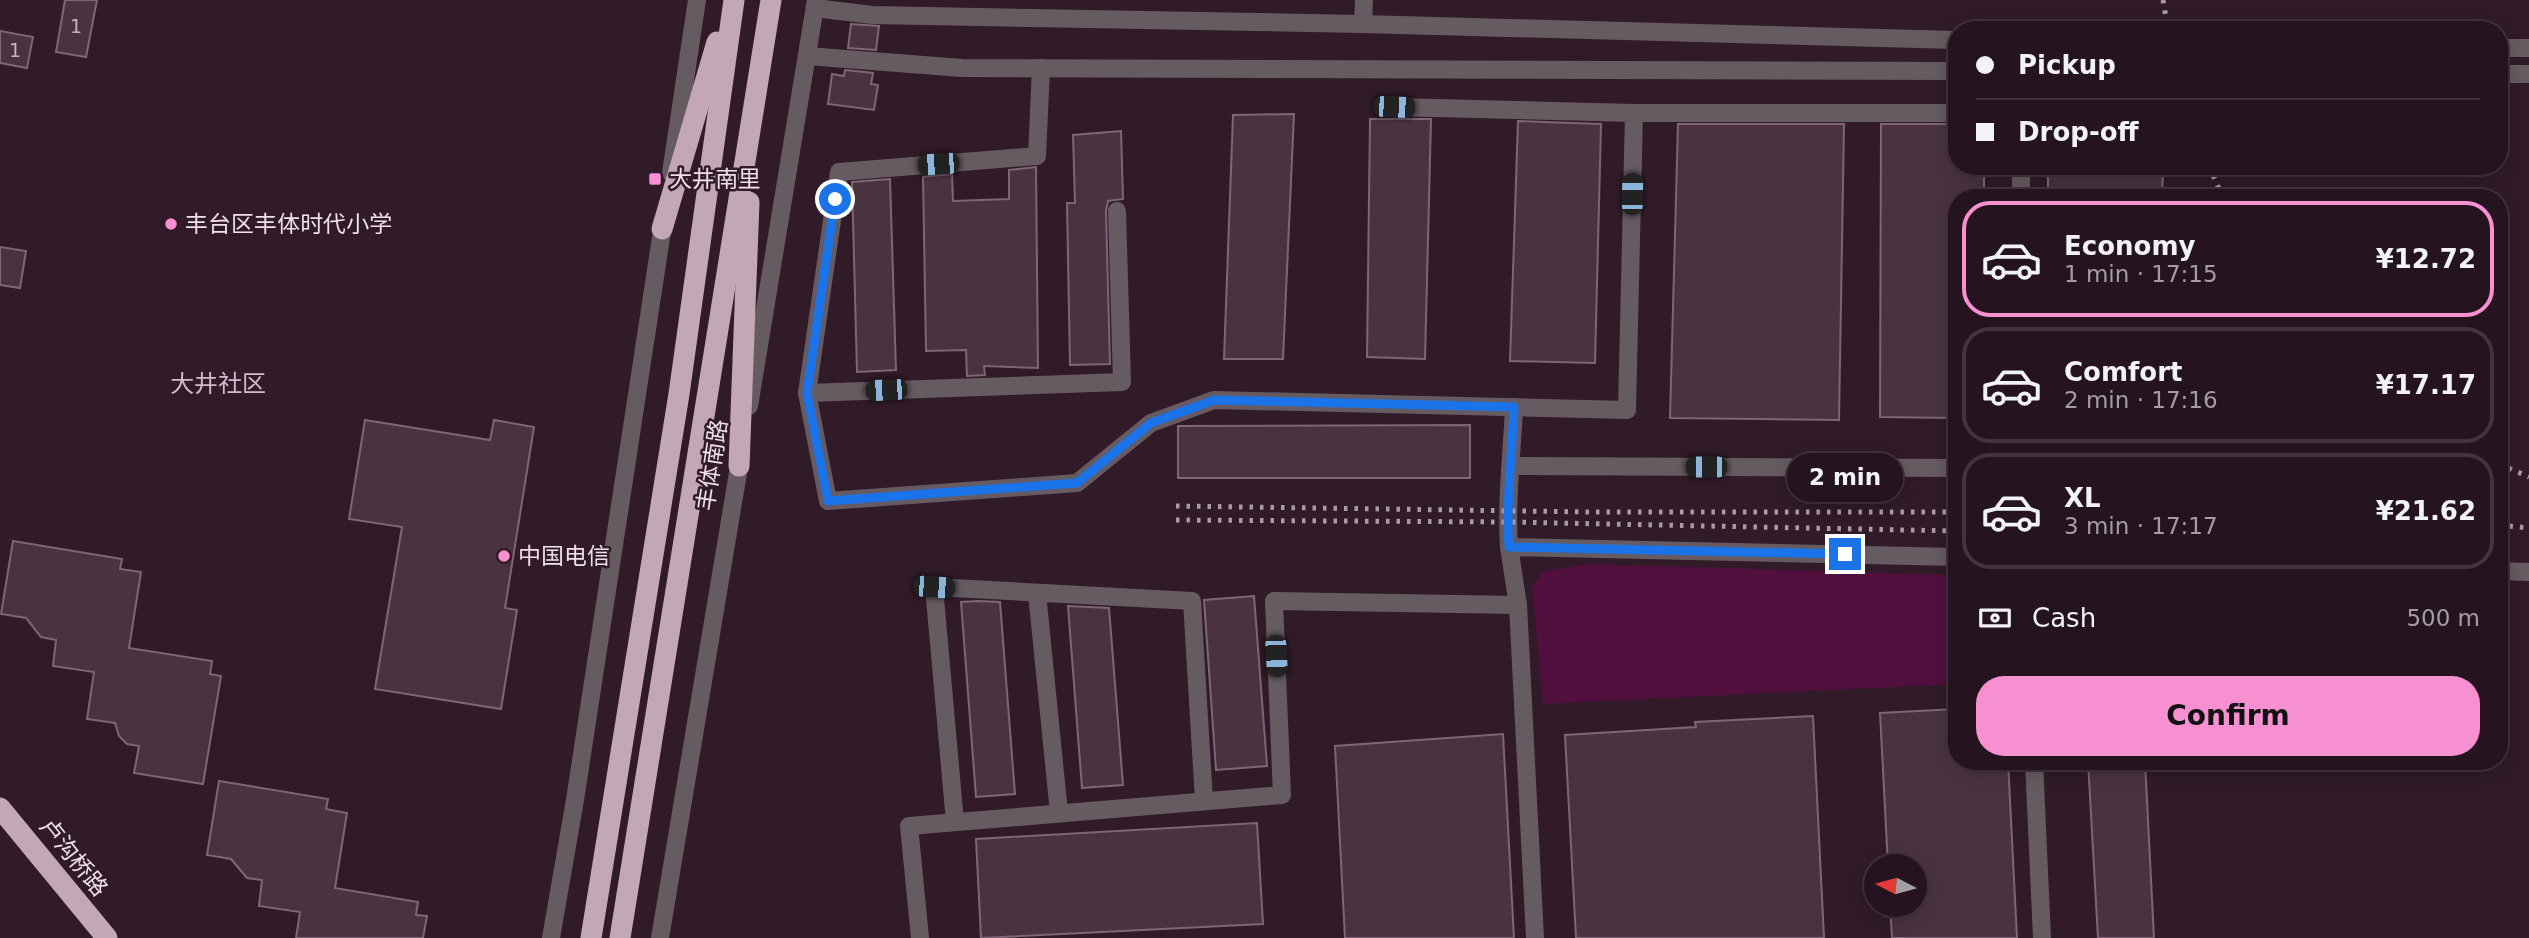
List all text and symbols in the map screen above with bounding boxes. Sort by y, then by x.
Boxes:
house number: 1 [70,15,82,37]
house number: 1 [9,39,21,61]
text: Pickup [2018,50,2116,80]
car [1373,96,1416,118]
text: Drop-off [2018,117,2139,147]
car [917,152,960,176]
place label: 大井南里 [669,166,761,192]
marker: 大井南里 [647,171,663,187]
car [1622,173,1643,215]
route start [819,183,851,215]
place label: 丰台区丰体时代小学 [185,211,392,237]
marker: 丰台区丰体时代小学 [163,216,179,232]
icon: car [1980,228,2043,291]
text: Economy [2064,231,2195,261]
text: ¥12.72 [2376,244,2476,274]
text: 1 min · 17:15 [2064,261,2218,287]
icon: car [1980,354,2043,417]
text: Comfort [2064,357,2182,387]
district label: 大井社区 [170,370,266,398]
text: ¥17.17 [2376,370,2476,400]
car [865,379,908,401]
text: 2 min · 17:16 [2064,387,2218,413]
street label: 丰体南路 [692,418,732,512]
callout: 2 min [1787,452,1903,502]
car [1686,457,1728,478]
text: 2 min [1809,464,1881,490]
icon: car [1980,480,2043,543]
text: XL [2064,483,2101,513]
text: ¥21.62 [2376,496,2476,526]
text: 3 min · 17:17 [2064,513,2218,539]
route end [1829,538,1861,570]
place label: 中国电信 [518,543,610,569]
marker: 中国电信 [496,548,512,564]
car [913,575,956,599]
icon: cash [1976,599,2014,637]
text: Cash [2032,603,2096,633]
text: 500 m [2406,605,2480,631]
car [1265,634,1288,678]
button: Confirm [1976,676,2480,756]
street label: 卢沟桥路 [35,813,113,901]
north arrow [1864,854,1927,917]
map controls [1864,854,1927,917]

